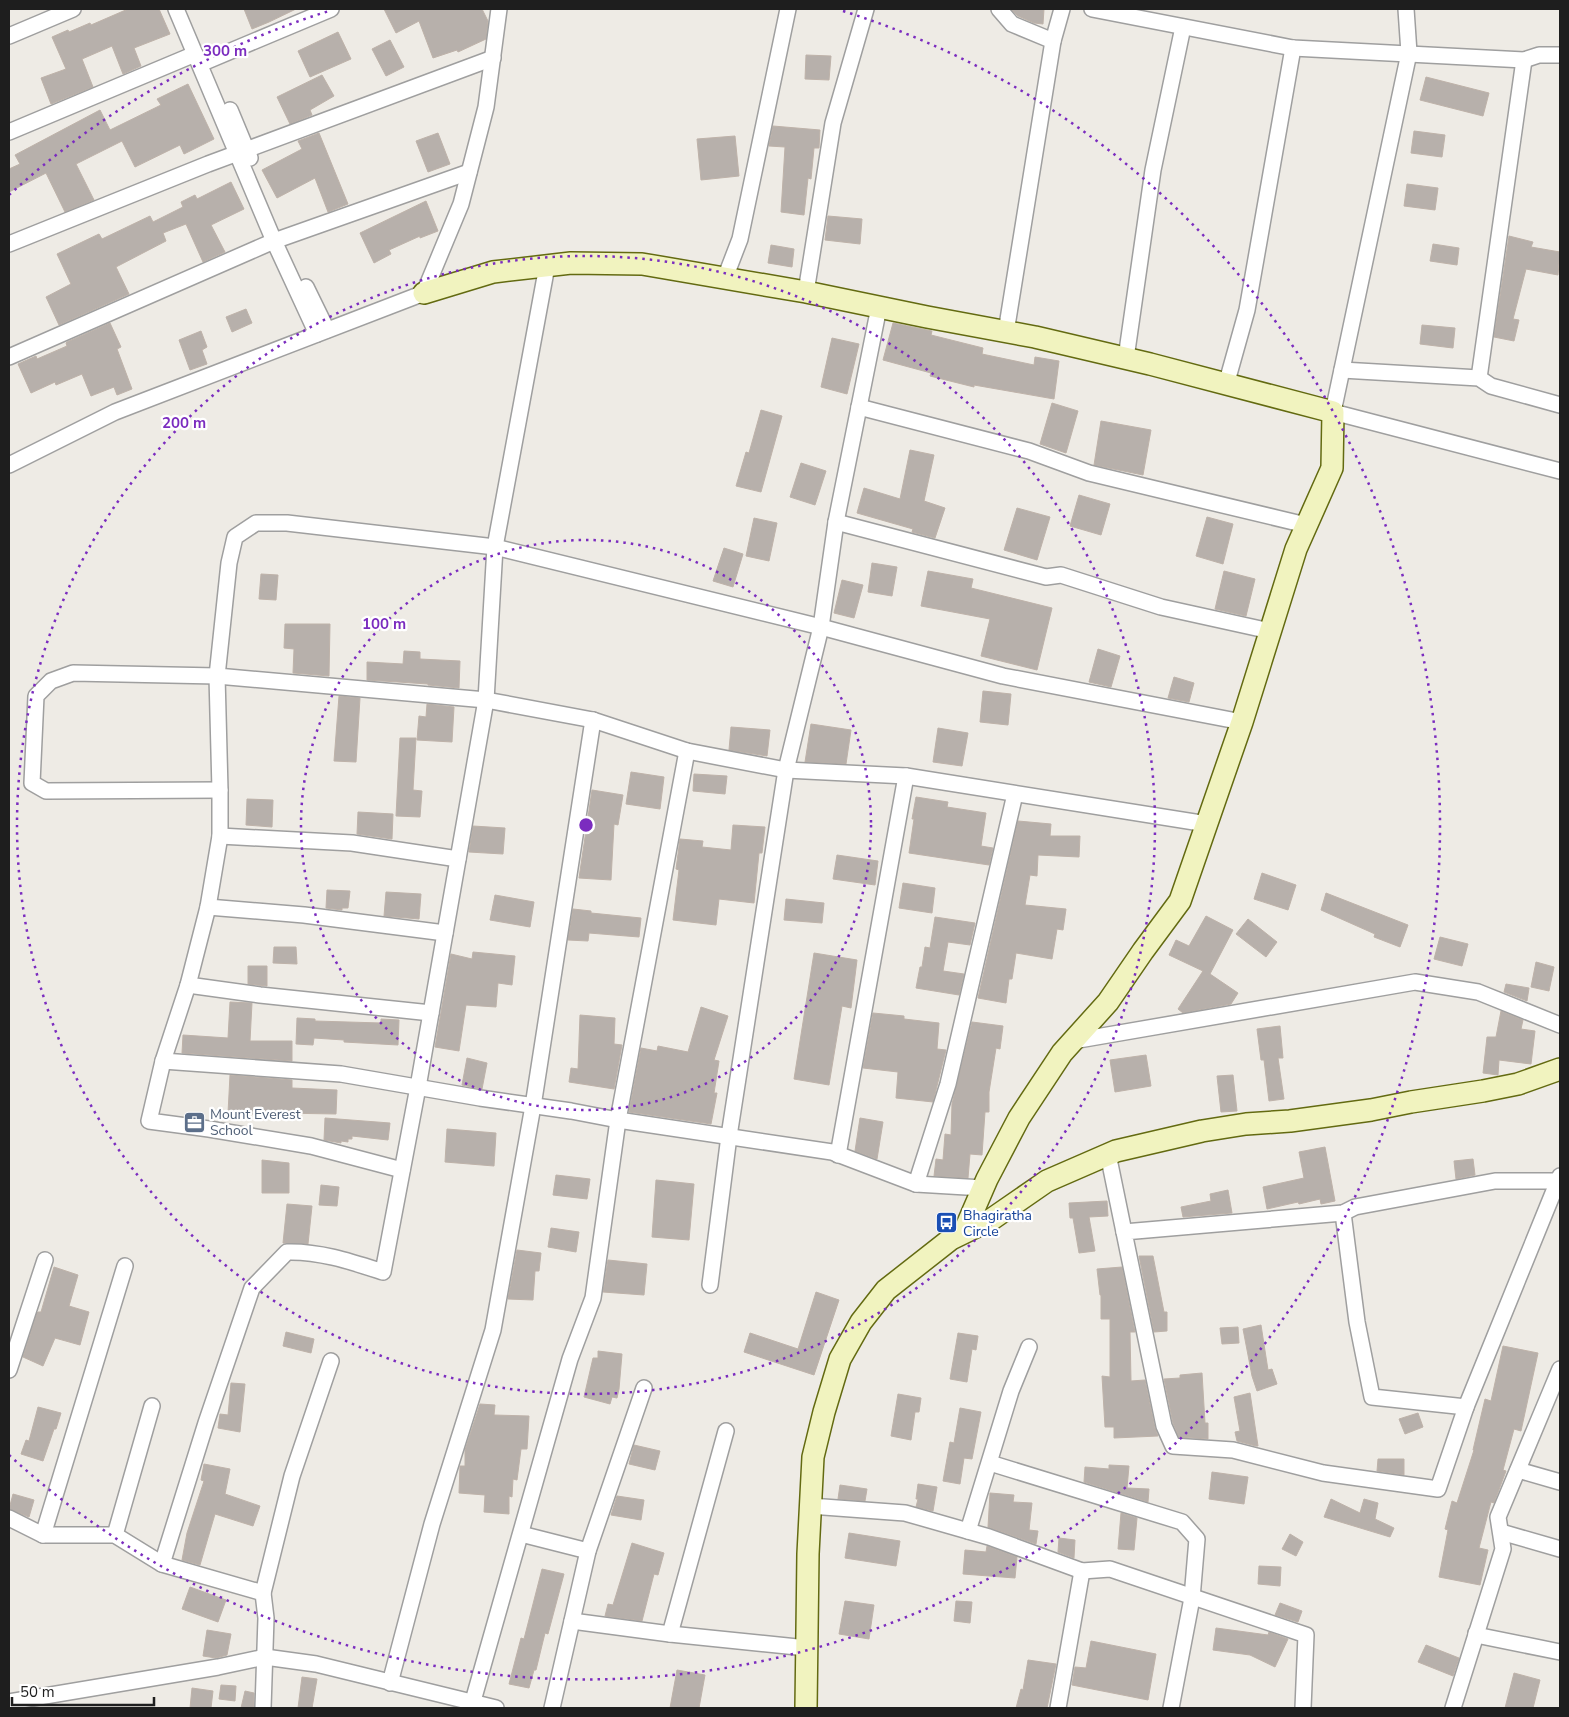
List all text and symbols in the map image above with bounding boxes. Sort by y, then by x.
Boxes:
text: 300 m [203,41,247,61]
text: 200 m [162,413,206,433]
text: 100 m [362,614,406,634]
centre of rings [577,816,595,834]
place label: Mount Everest School [210,1105,301,1140]
office icon: Mount Everest School [182,1110,206,1134]
place label: Bhagiratha Circle [963,1206,1032,1241]
bus stop icon: Bhagiratha Circle [935,1211,959,1235]
scale bar [12,1674,155,1706]
text: 50 m [20,1682,55,1702]

